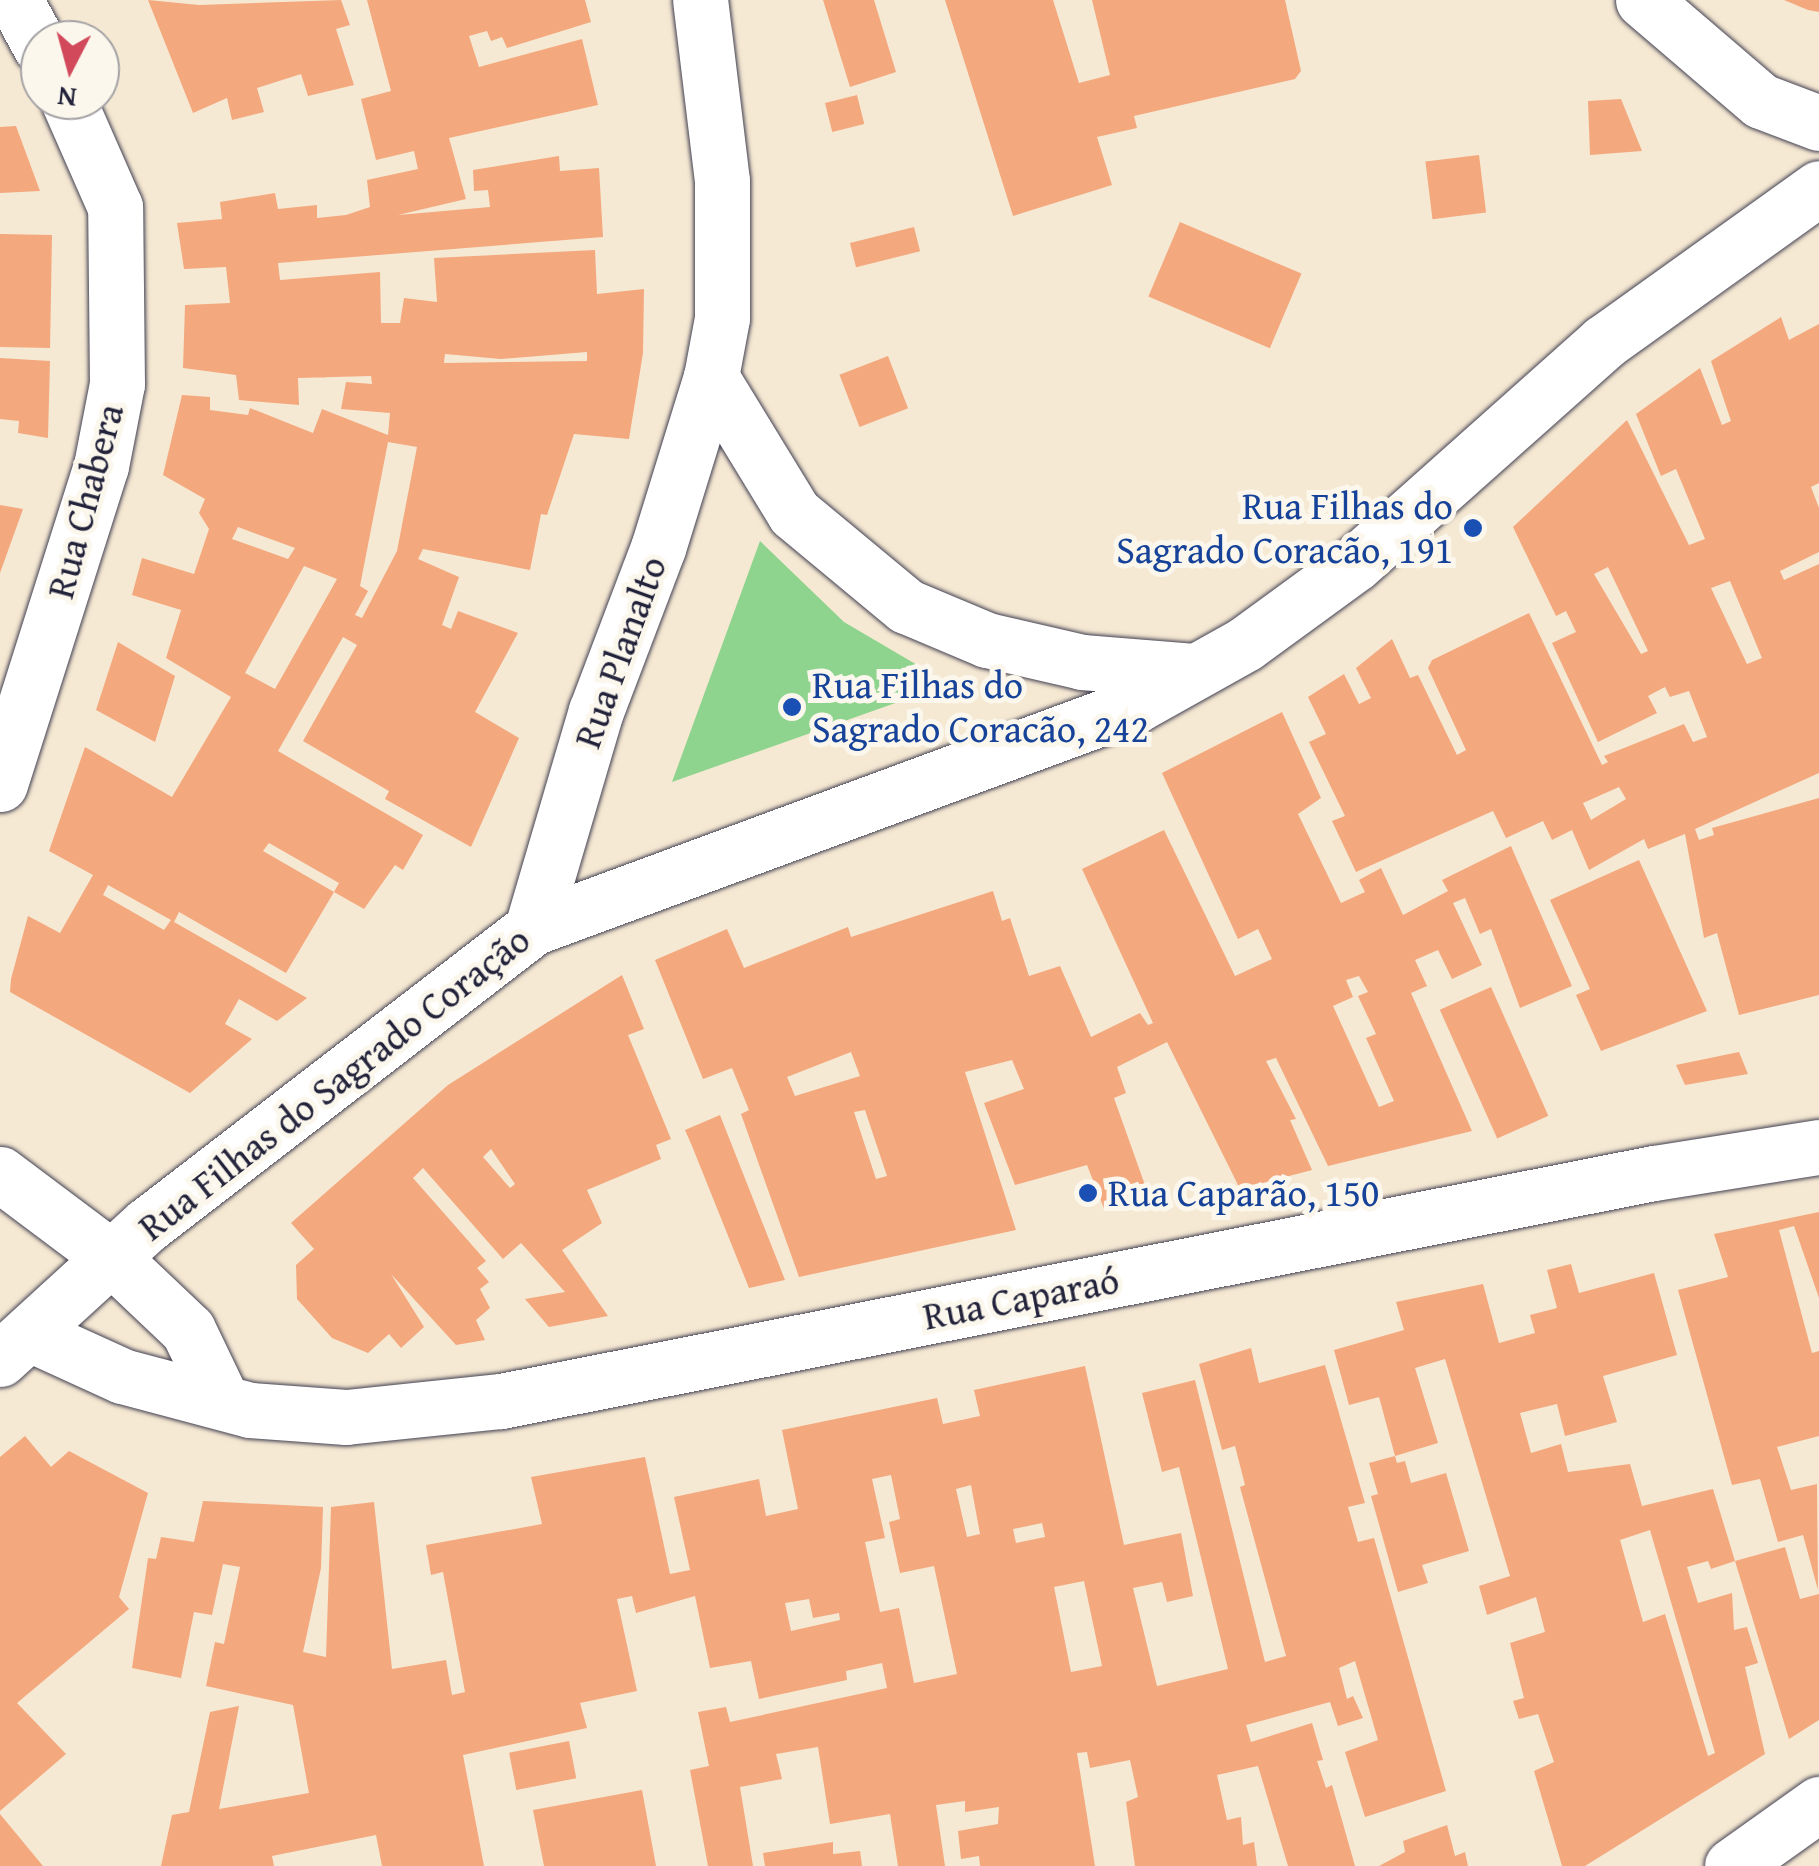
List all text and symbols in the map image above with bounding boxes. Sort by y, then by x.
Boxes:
north arrow [20,20,120,120]
text: N [56,77,78,120]
street label: Rua Chabera [37,399,133,603]
place label: Rua Filhas do Sagrado Coracão, 191 [1116,483,1453,572]
marker: Rua Filhas do Sagrado Coracão, 191 [1462,517,1484,539]
street label: Rua Planalto [564,550,676,754]
place label: Rua Filhas do Sagrado Coracão, 242 [812,662,1149,752]
marker: Rua Filhas do Sagrado Coracão, 242 [781,696,803,718]
street label: Rua Filhas do Sagrado Coração [129,916,539,1250]
place label: Rua Caparão, 150 [1108,1170,1379,1216]
marker: Rua Caparão, 150 [1077,1182,1099,1204]
street label: Rua Caparaó [919,1257,1123,1339]

